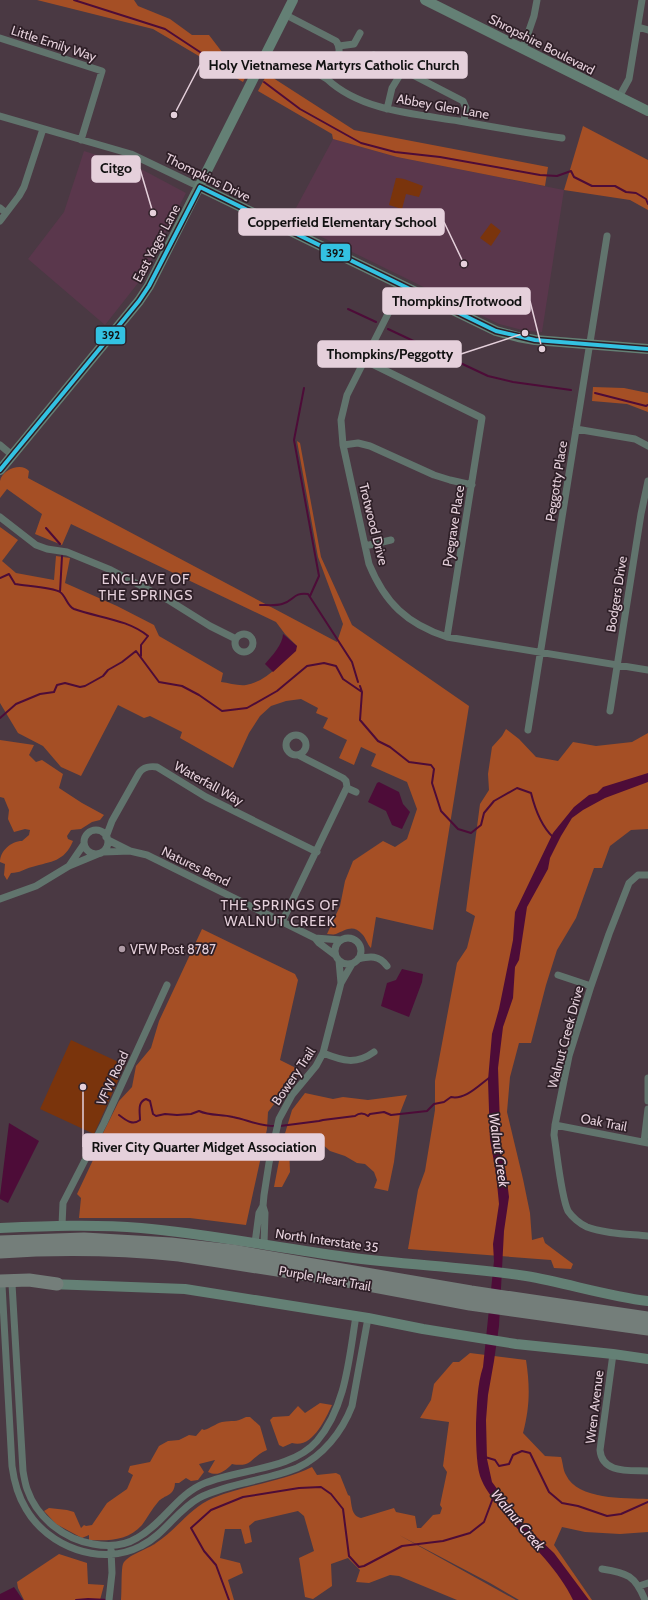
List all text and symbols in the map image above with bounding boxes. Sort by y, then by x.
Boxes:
street label: Shropshire Boulevard [486,10,598,78]
street label: Little Emily Way [9,22,99,64]
callout: Holy Vietnamese Martyrs Catholic Church [200,52,467,78]
text: Holy Vietnamese Martyrs Catholic Church [209,56,459,74]
street label: Abbey Glen Lane [395,90,491,122]
street label: Thompkins Drive [163,149,254,205]
callout: Citgo [92,156,140,182]
text: Citgo [100,159,132,177]
street label: East Yager Lane [129,201,183,285]
callout: Copperfield Elementary School [239,209,444,235]
text: Copperfield Elementary School [247,213,437,231]
line badge: 392 [320,243,351,262]
text: 392 [326,246,344,260]
callout: Thompkins/Trotwood [383,288,530,314]
text: Thompkins/Trotwood [392,292,522,310]
line badge: 392 [95,326,126,345]
text: 392 [102,328,120,342]
callout: Thompkins/Peggotty [318,341,461,367]
text: Thompkins/Peggotty [327,345,454,363]
street label: Peggotty Place [542,439,570,522]
street label: Trotwood Drive [356,481,392,567]
street label: Pyegrave Place [439,484,467,568]
street label: Bodgers Drive [602,554,630,633]
district label: ENCLAVE OF THE SPRINGS [99,570,193,604]
street label: Waterfall Way [172,757,247,809]
street label: Natures Bend [159,843,233,889]
district label: THE SPRINGS OF WALNUT CREEK [220,896,340,930]
place label: VFW Post 8787 [130,941,216,957]
marker: VFW Post 8787 [117,944,127,954]
street label: Walnut Creek Drive [544,984,586,1090]
street label: Bowery Trail [268,1044,318,1108]
street label: VFW Road [92,1048,132,1108]
street label: Oak Trail [580,1110,628,1134]
water label: Walnut Creek [485,1112,513,1189]
callout: River City Quarter Midget Association [83,1134,324,1160]
text: River City Quarter Midget Association [91,1138,317,1156]
street label: North Interstate 35 [274,1225,380,1255]
street label: Purple Heart Trail [278,1262,372,1294]
street label: Wren Avenue [582,1369,606,1445]
water label: Walnut Creek [487,1486,550,1555]

